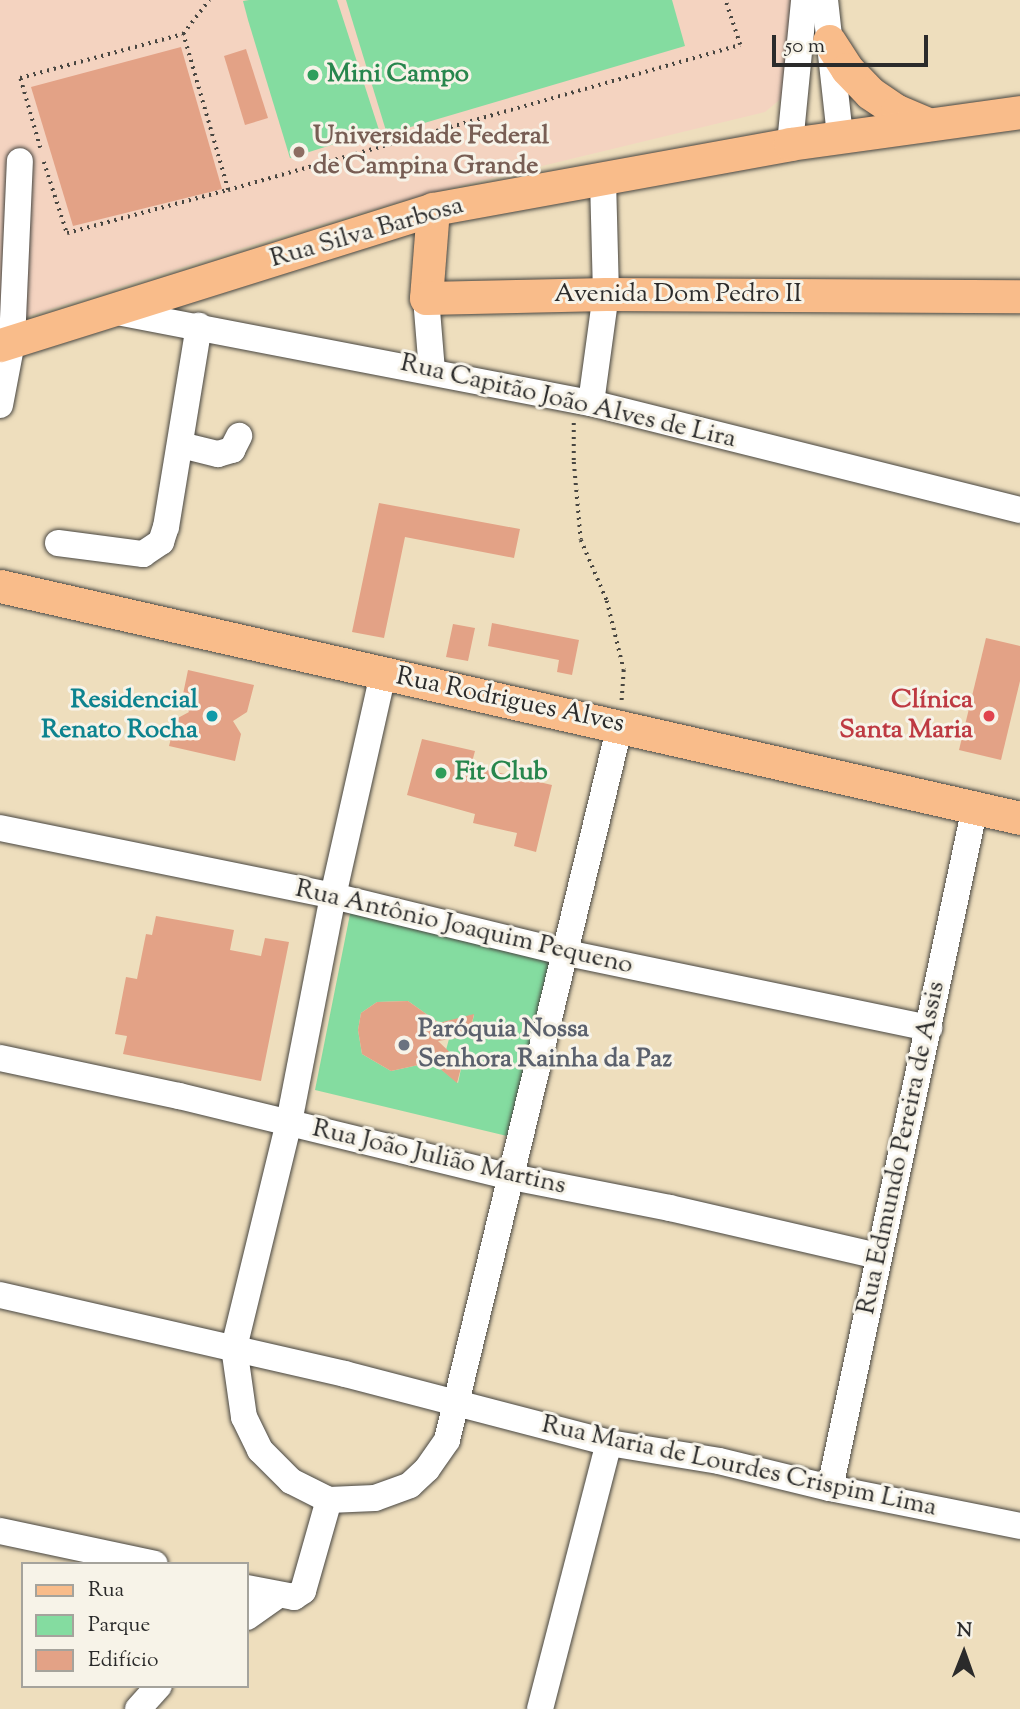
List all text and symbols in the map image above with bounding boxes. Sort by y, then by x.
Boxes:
scale bar [775,21,931,65]
text: 50 m [785,32,825,62]
place label: Mini Campo [327,59,469,91]
marker: Mini Campo [305,67,321,83]
place label: Universidade Federal de Campina Grande [313,121,549,182]
marker: Universidade Federal de Campina Grande [291,144,307,160]
street label: Rua Silva Barbosa [267,191,467,275]
street label: Avenida Dom Pedro II [554,279,802,311]
street label: Rua Capitão João Alves de Lira [397,348,739,456]
street label: Rua Rodrigues Alves [393,662,627,740]
place label: Residencial Renato Rocha [41,685,198,746]
place label: Clínica Santa Maria [839,685,973,746]
marker: Clínica Santa Maria [979,706,999,726]
marker: Residencial Renato Rocha [204,708,220,724]
place label: Fit Club [455,757,548,789]
marker: Fit Club [433,765,449,781]
street label: Rua Antônio Joaquim Pequeno [292,874,636,982]
street label: Rua Edmundo Pereira de Assis [851,979,953,1317]
place label: Paróquia Nossa Senhora Rainha da Paz [418,1014,672,1076]
marker: Paróquia Nossa Senhora Rainha da Paz [396,1037,412,1053]
street label: Rua João Julião Martins [309,1114,569,1202]
street label: Rua Maria de Lourdes Crispim Lima [539,1410,939,1524]
legend [21,1562,248,1688]
text: Rua [88,1576,124,1606]
text: Parque [88,1611,150,1641]
north arrow [929,1618,999,1688]
text: N [957,1618,972,1645]
text: Edifício [88,1646,158,1676]

